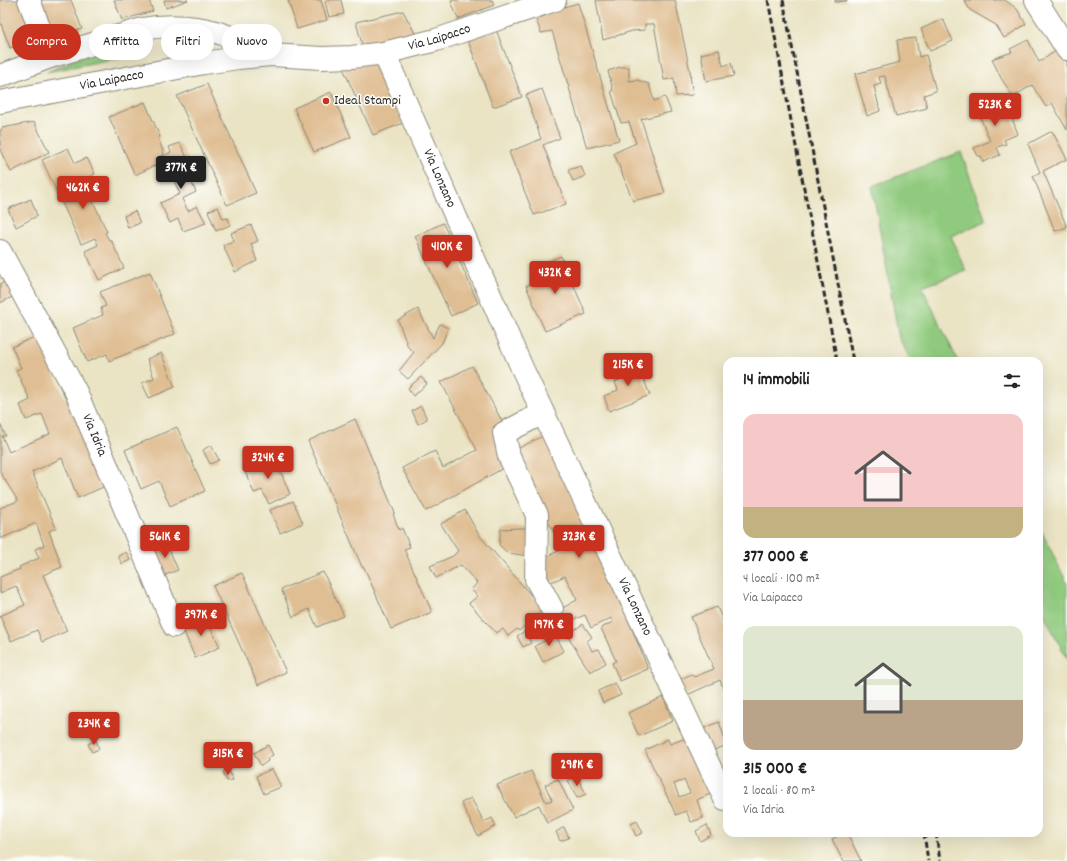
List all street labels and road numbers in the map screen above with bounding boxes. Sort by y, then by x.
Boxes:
street label: Via Laipacco [406,19,473,57]
street label: Via Laipacco [78,65,146,96]
street label: Via Lonzano [417,146,461,211]
street label: Via Idria [76,411,112,460]
street label: Via Lonzano [612,575,657,639]

